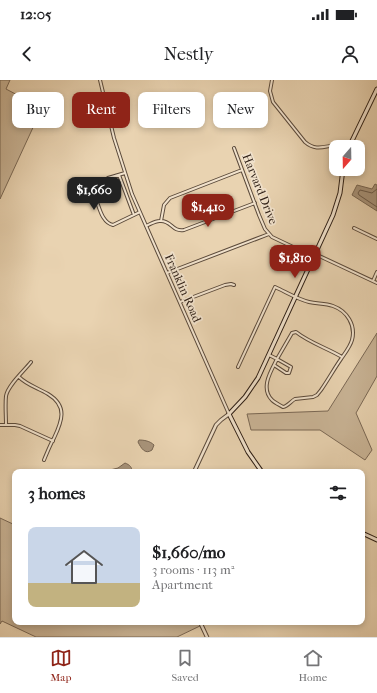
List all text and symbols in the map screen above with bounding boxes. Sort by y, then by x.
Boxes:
text: 12:05 [20,5,51,23]
icon: back [16,43,38,65]
icon: person [339,43,361,65]
text: Nestly [164,44,213,65]
chip: Buy [12,92,64,128]
chip: Rent [72,92,130,128]
chip: Filters [138,92,205,128]
chip: New [213,92,268,128]
north arrow [329,140,365,176]
map controls [329,140,365,176]
street label: Harvard Drive [239,152,281,226]
pin: $1,660 [61,177,127,211]
text: $1,660 [76,182,112,197]
pin: $1,410 [175,194,241,228]
text: $1,410 [191,199,225,214]
pin: $1,810 [262,245,328,279]
text: $1,810 [279,250,311,265]
street label: Franklin Road [162,252,205,325]
icon: filters [327,482,349,504]
text: 3 homes [28,483,85,503]
text: $1,660/mo [152,542,225,562]
icon: home [60,543,108,591]
text: 3 rooms · 113 m² [152,562,234,577]
text: Apartment [152,577,213,592]
tab: Map [50,647,72,684]
tab: Saved [172,647,199,684]
tab: Home [299,647,327,684]

